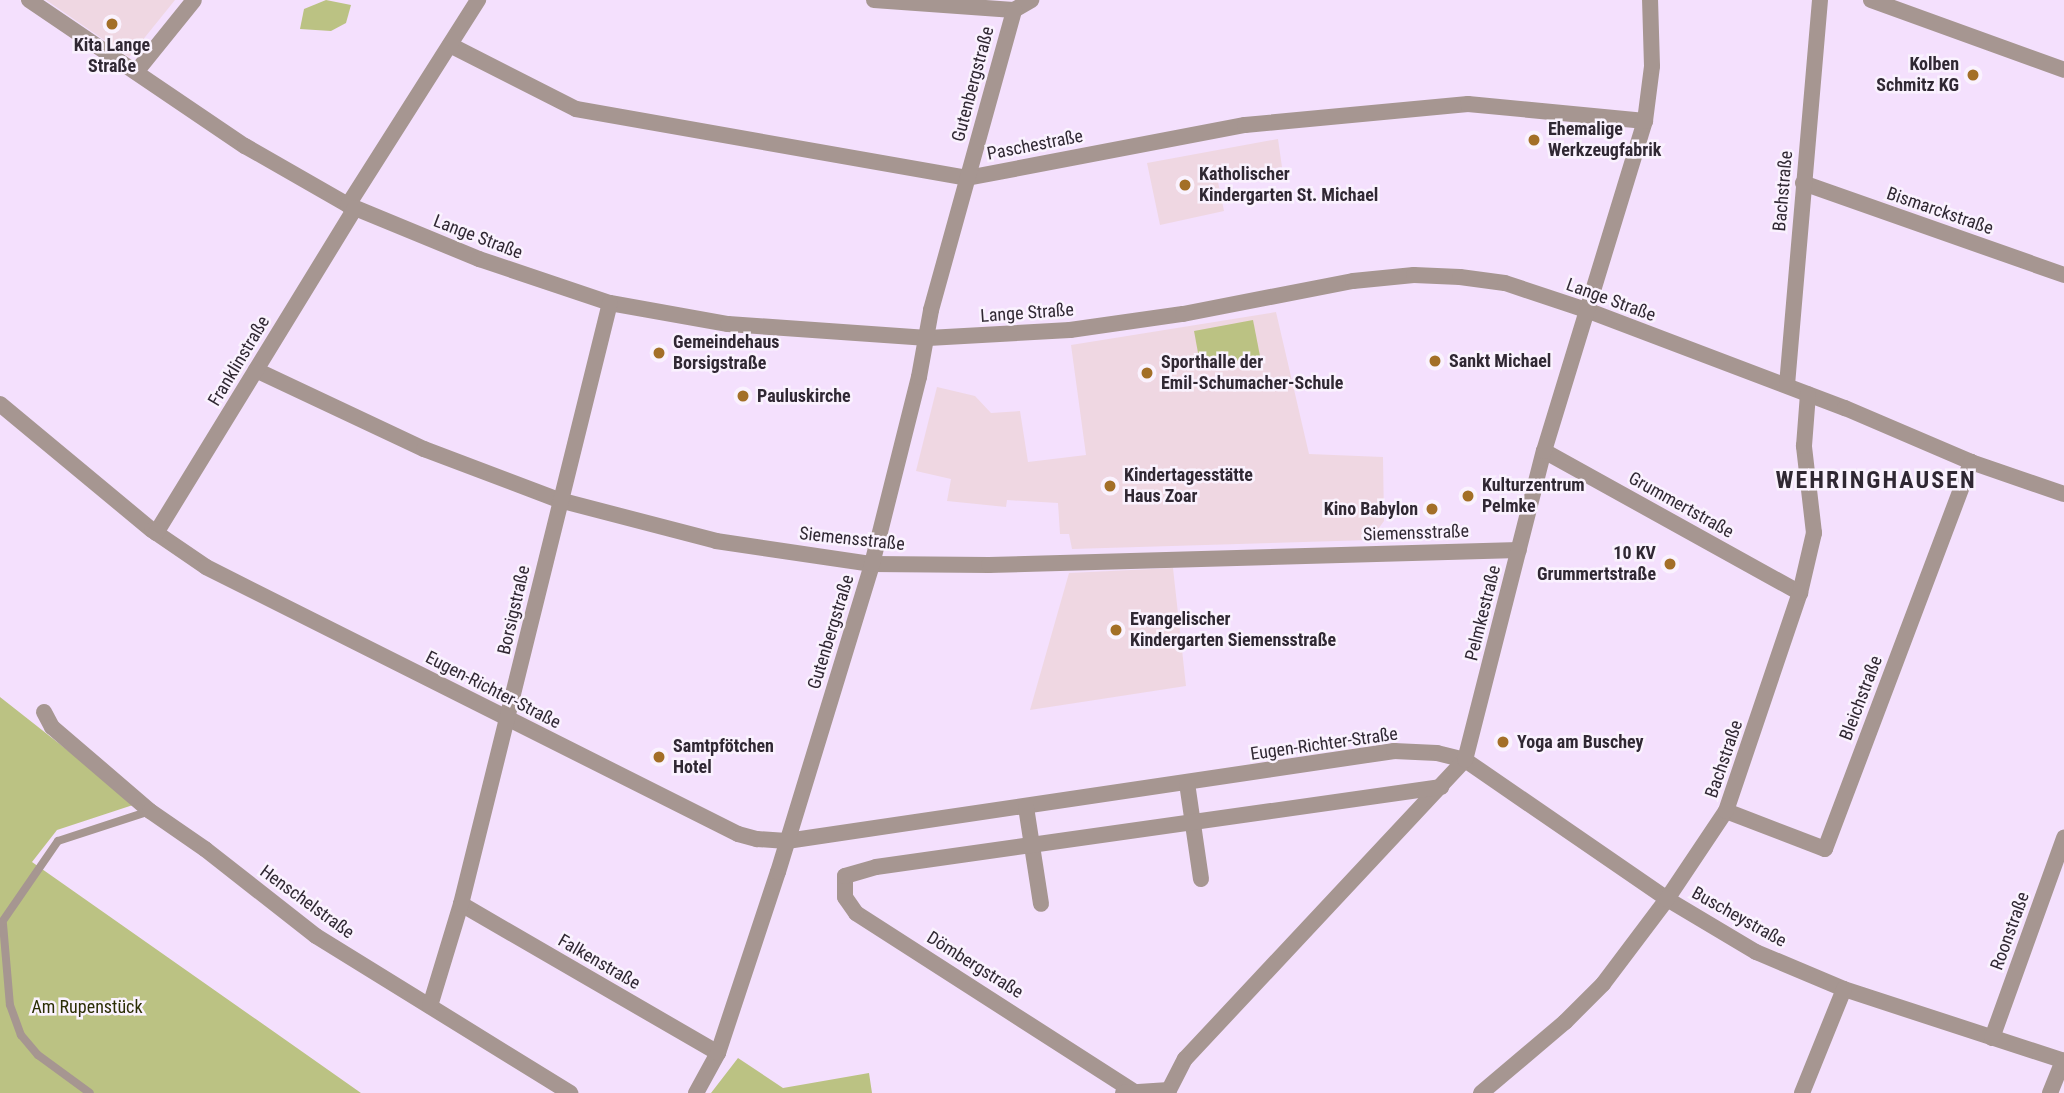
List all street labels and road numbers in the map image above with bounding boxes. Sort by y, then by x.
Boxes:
street label: Gutenbergstraße [947,24,999,144]
street label: Paschestraße [985,125,1085,165]
street label: Bachstraße [1769,150,1797,232]
street label: Bismarckstraße [1884,183,1996,239]
street label: Lange Straße [430,210,526,264]
street label: Lange Straße [1563,274,1659,326]
street label: Lange Straße [980,299,1074,327]
street label: Franklinstraße [204,312,274,410]
street label: Grummertstraße [1625,467,1737,543]
street label: Siemensstraße [1363,520,1469,546]
street label: Siemensstraße [798,523,906,555]
street label: Borsigstraße [493,563,535,657]
street label: Pelmkestraße [1461,563,1505,663]
street label: Gutenbergstraße [803,572,859,692]
street label: Eugen-Richter-Straße [422,647,564,733]
street label: Bleichstraße [1835,653,1887,743]
street label: Bachstraße [1701,717,1747,801]
street label: Eugen-Richter-Straße [1249,723,1399,765]
street label: Henschelstraße [256,861,358,943]
street label: Buscheystraße [1688,882,1790,952]
street label: Roonstraße [1986,889,2034,973]
street label: Dömbergstraße [923,927,1027,1003]
street label: Falkenstraße [554,930,644,994]

